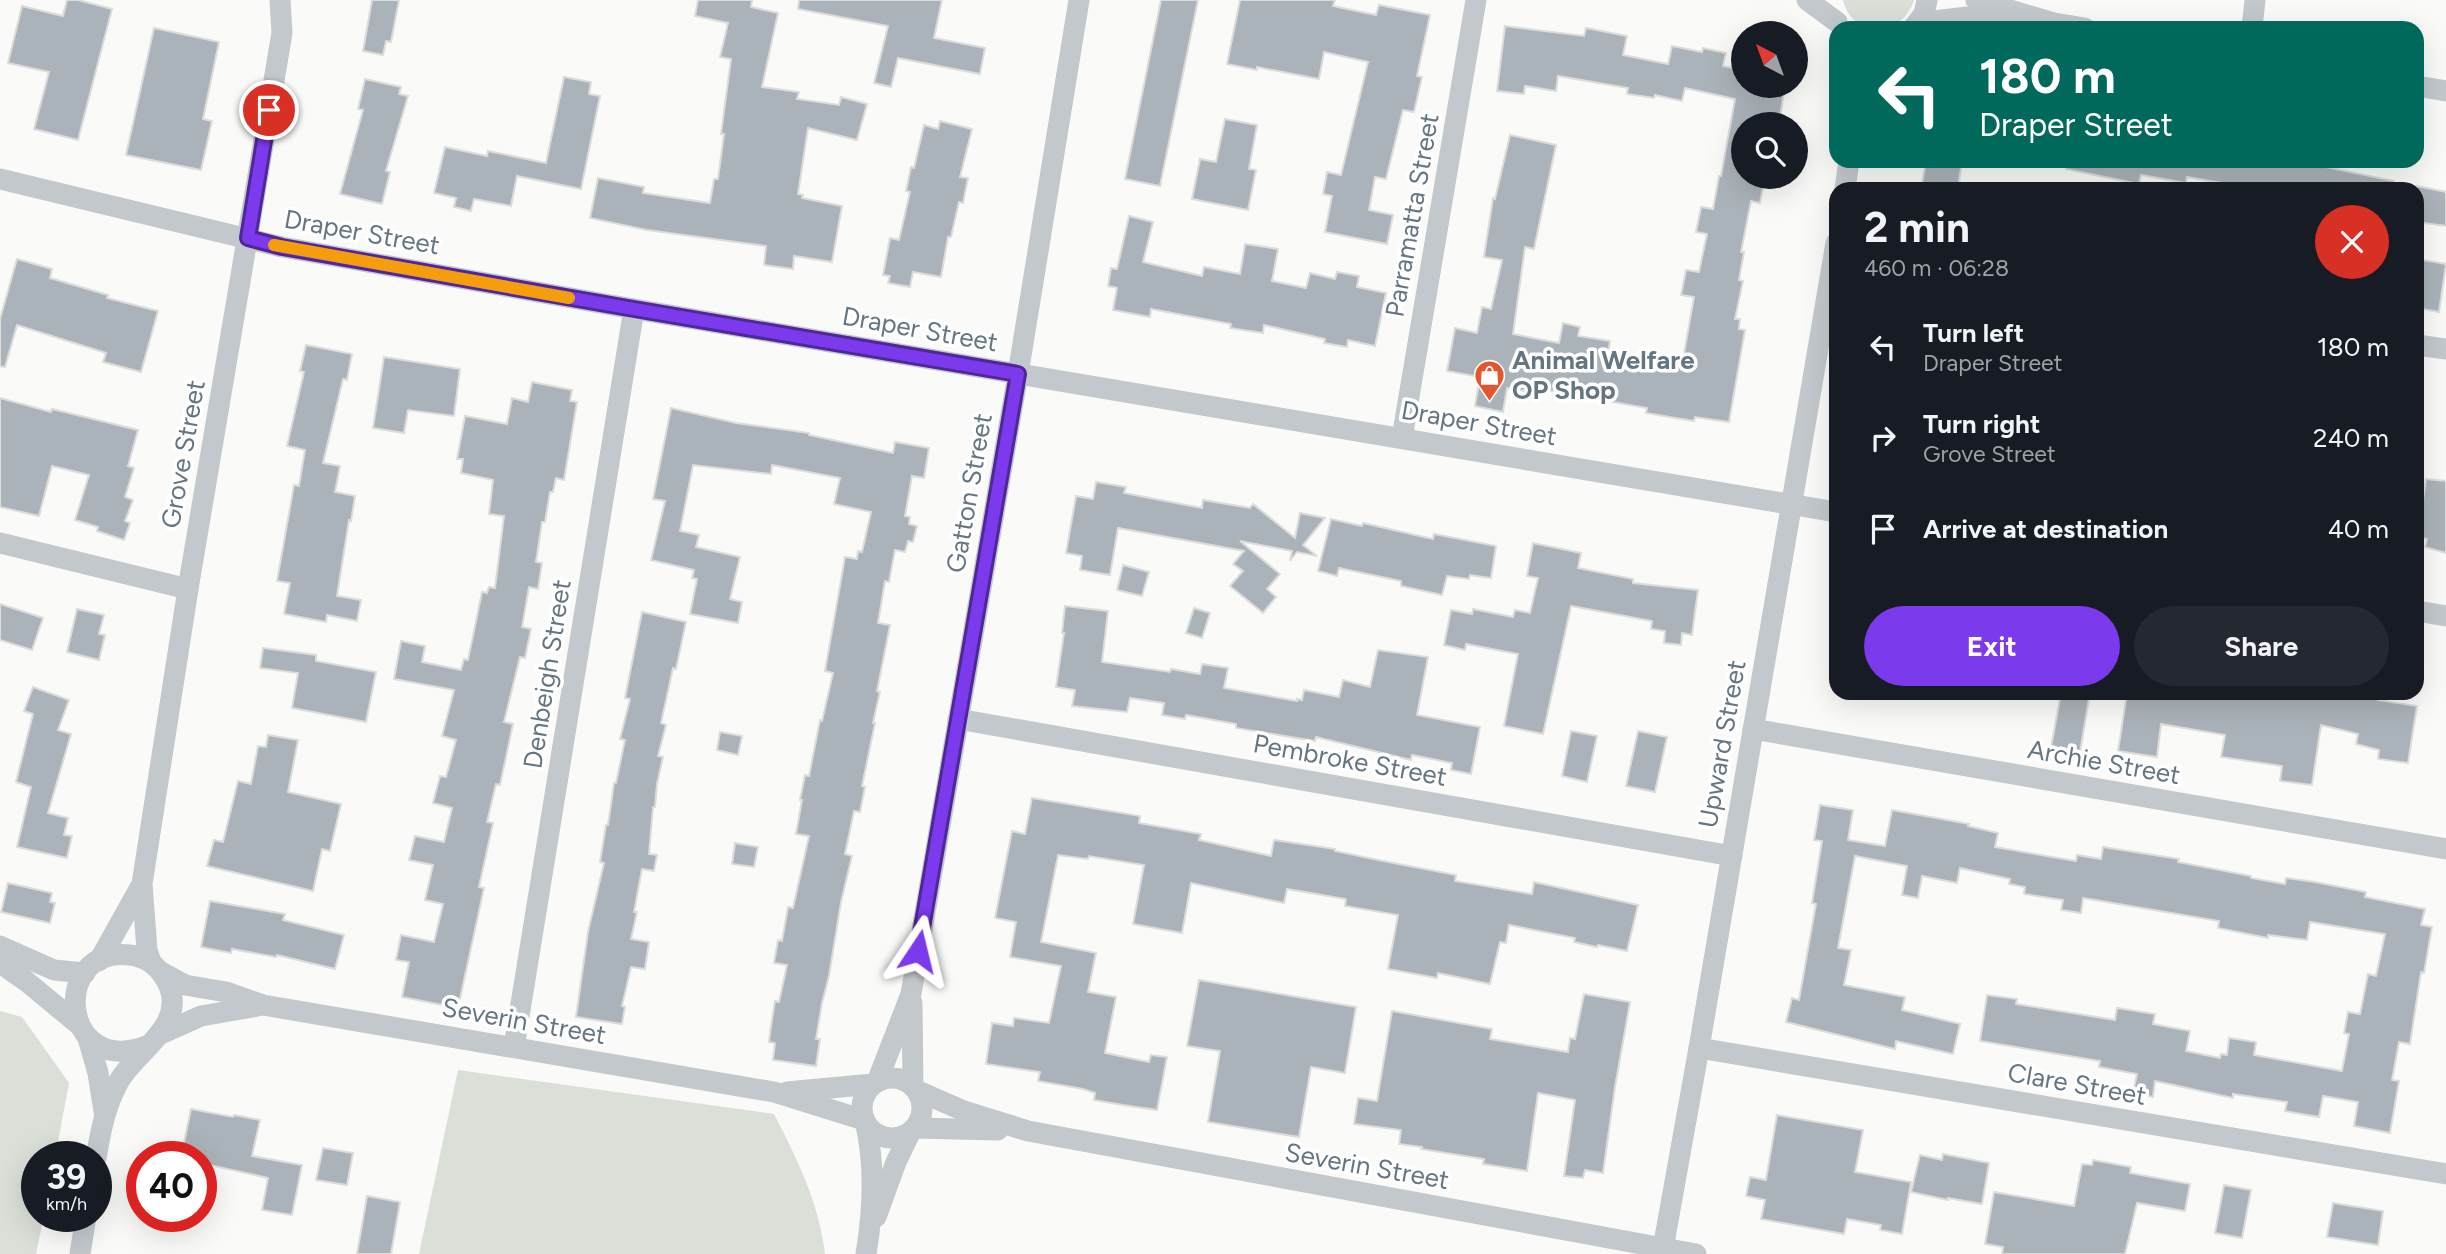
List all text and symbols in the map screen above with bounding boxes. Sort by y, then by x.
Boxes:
north arrow [1731,21,1808,98]
map controls [1731,21,1808,189]
text: 180 m [1979,46,2116,105]
icon: left [1864,49,1955,140]
pin [239,80,299,140]
icon: arrive [250,91,288,129]
text: Draper Street [1979,106,2173,144]
street label: Parramatta Street [1378,110,1446,319]
button: search [1731,112,1808,189]
text: 2 min [1864,202,1970,253]
street label: Draper Street [282,203,443,261]
button: close [2315,205,2389,279]
text: 460 m · 06:28 [1864,254,2009,282]
street label: Draper Street [840,300,1001,358]
text: Turn left [1923,317,2024,349]
icon: left [1864,328,1902,366]
text: 180 m [2317,331,2389,363]
place label: Animal Welfare OP Shop [1512,344,1695,406]
text: Draper Street [1923,349,2062,377]
shop icon: Animal Welfare OP Shop [1472,358,1506,402]
street label: Grove Street [154,377,212,531]
street label: Draper Street [1399,394,1560,452]
text: Turn right [1923,408,2040,440]
street label: Gatton Street [939,411,999,575]
icon: right [1864,419,1902,457]
text: 240 m [2313,422,2389,454]
text: Grove Street [1923,440,2056,468]
icon: arrive [1864,510,1902,548]
text: Arrive at destination [1923,513,2168,545]
text: 40 m [2328,513,2389,545]
street label: Denbeigh Street [516,577,578,771]
button: Exit [1864,606,2120,686]
button: Share [2134,606,2389,686]
street label: Upward Street [1691,657,1753,830]
street label: Pembroke Street [1251,727,1449,793]
street label: Archie Street [2025,733,2183,791]
position arrow [881,914,955,988]
street label: Severin Street [440,991,609,1051]
street label: Clare Street [2005,1056,2149,1112]
street label: Severin Street [1283,1136,1452,1196]
speed limit sign: 40 [126,1141,217,1232]
text: 39 [47,1156,86,1198]
text: km/h [46,1193,87,1215]

